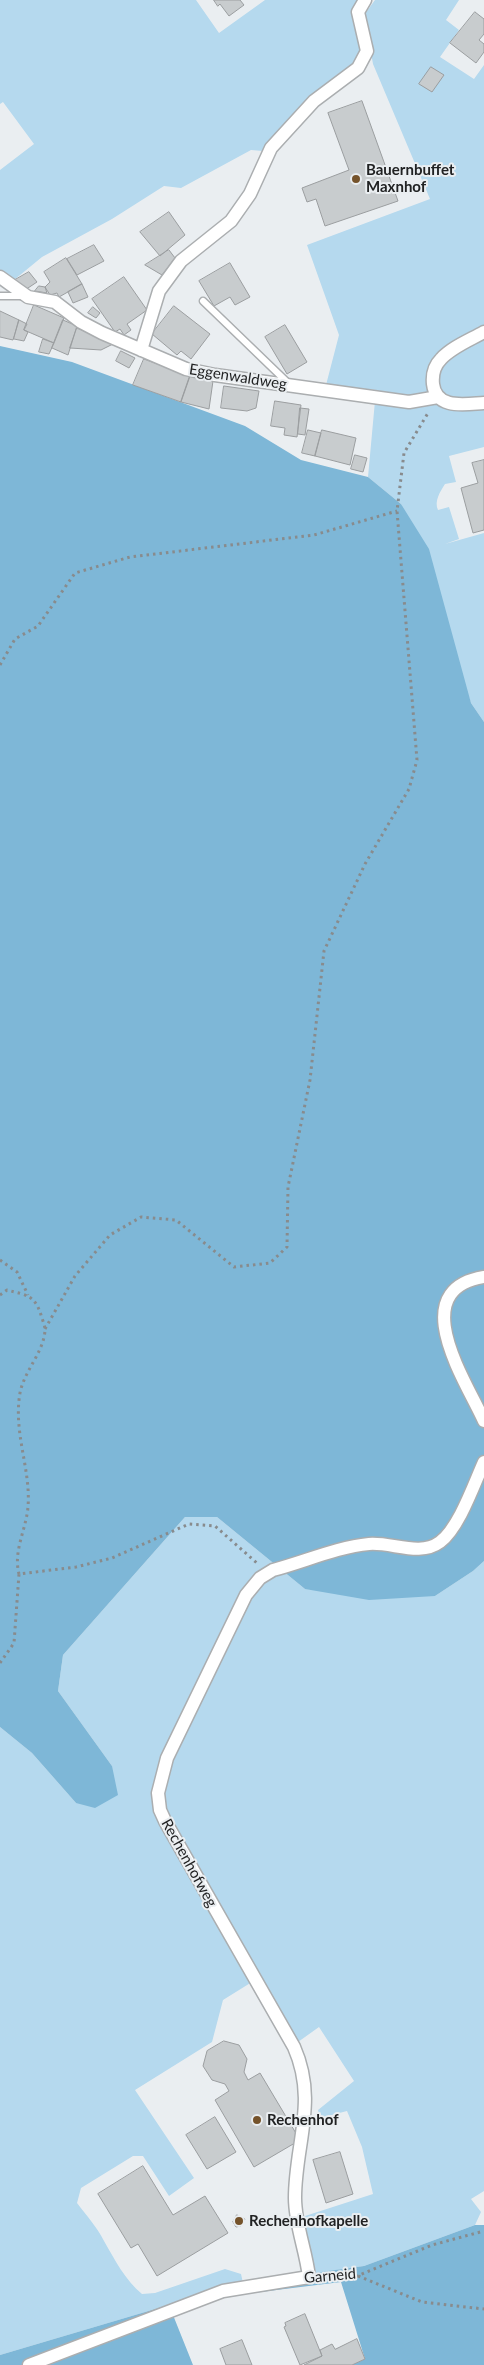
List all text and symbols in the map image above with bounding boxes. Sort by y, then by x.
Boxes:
place label: Bauernbuffet Maxnhof [366,161,454,196]
marker: Bauernbuffet Maxnhof [350,173,362,185]
street label: Eggenwaldweg [188,360,288,394]
street label: Rechenhofweg [157,1816,221,1910]
place label: Rechenhof [267,2111,339,2129]
marker: Rechenhof [251,2114,263,2126]
place label: Rechenhofkapelle [249,2212,368,2230]
marker: Rechenhofkapelle [233,2215,245,2227]
street label: Garneid [303,2265,357,2287]

